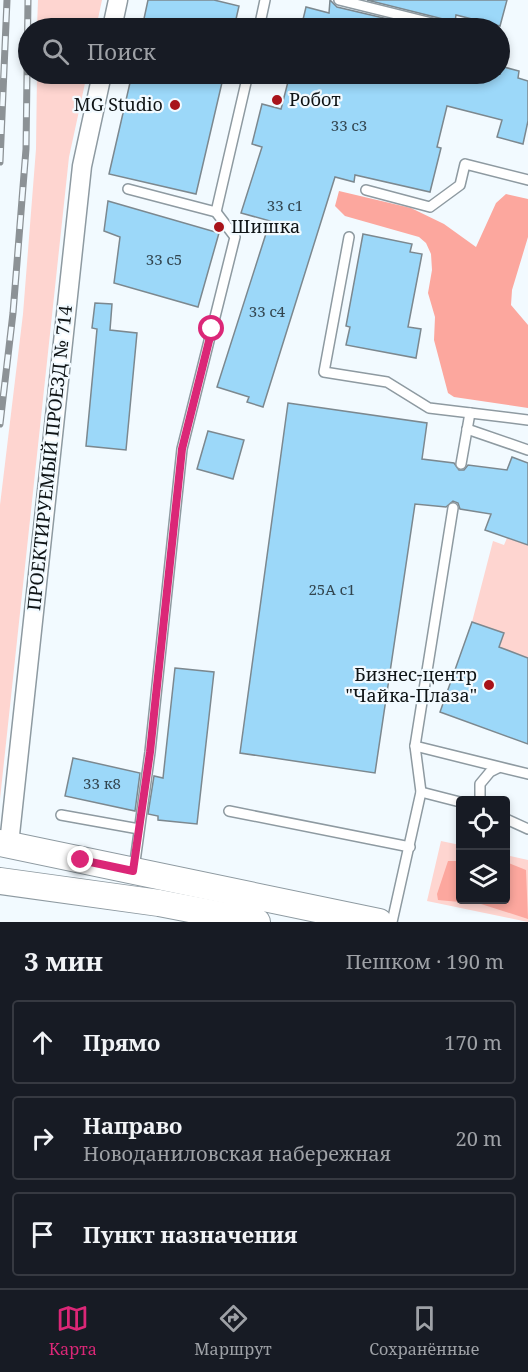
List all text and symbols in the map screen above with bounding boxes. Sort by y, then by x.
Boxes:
search box [18,18,510,84]
icon: search [39,35,72,68]
text: Поиск [87,36,156,66]
place label: Робот [289,87,341,111]
place label: MG Studio [74,92,163,116]
marker: Робот [270,93,284,107]
marker: MG Studio [168,98,182,112]
house number: 33 с3 [331,115,367,135]
house number: 33 с1 [267,195,303,215]
place label: Шишка [231,214,300,238]
marker: Шишка [212,220,226,234]
house number: 33 с5 [146,249,182,269]
house number: 33 с4 [249,301,286,321]
street label: ПРОЕКТИРУЕМЫЙ ПРОЕЗД № 714 [21,304,77,612]
route start [198,315,224,341]
house number: 25А с1 [308,579,356,599]
place label: Бизнес-центр "Чайка-Плаза" [346,662,477,707]
marker: Бизнес-центр "Чайка-Плаза" [482,678,496,692]
house number: 33 к8 [83,773,121,793]
map controls [456,796,510,904]
button: locate [456,796,510,850]
route end [67,846,93,872]
button: layers [456,850,510,904]
text: 3 мин [24,943,103,979]
text: Пешком · 190 m [346,948,504,975]
icon: ahead [26,1026,59,1059]
text: Прямо [83,1027,160,1057]
text: 170 m [444,1029,502,1056]
text: Направо [83,1110,182,1140]
icon: right [26,1122,59,1155]
text: 20 m [456,1125,502,1152]
text: Новоданиловская набережная [83,1140,391,1167]
icon: arrive [26,1218,59,1251]
text: Пункт назначения [83,1219,297,1249]
tab: Карта [49,1302,97,1360]
tab: Маршрут [194,1302,272,1360]
tab: Сохранённые [369,1302,479,1360]

